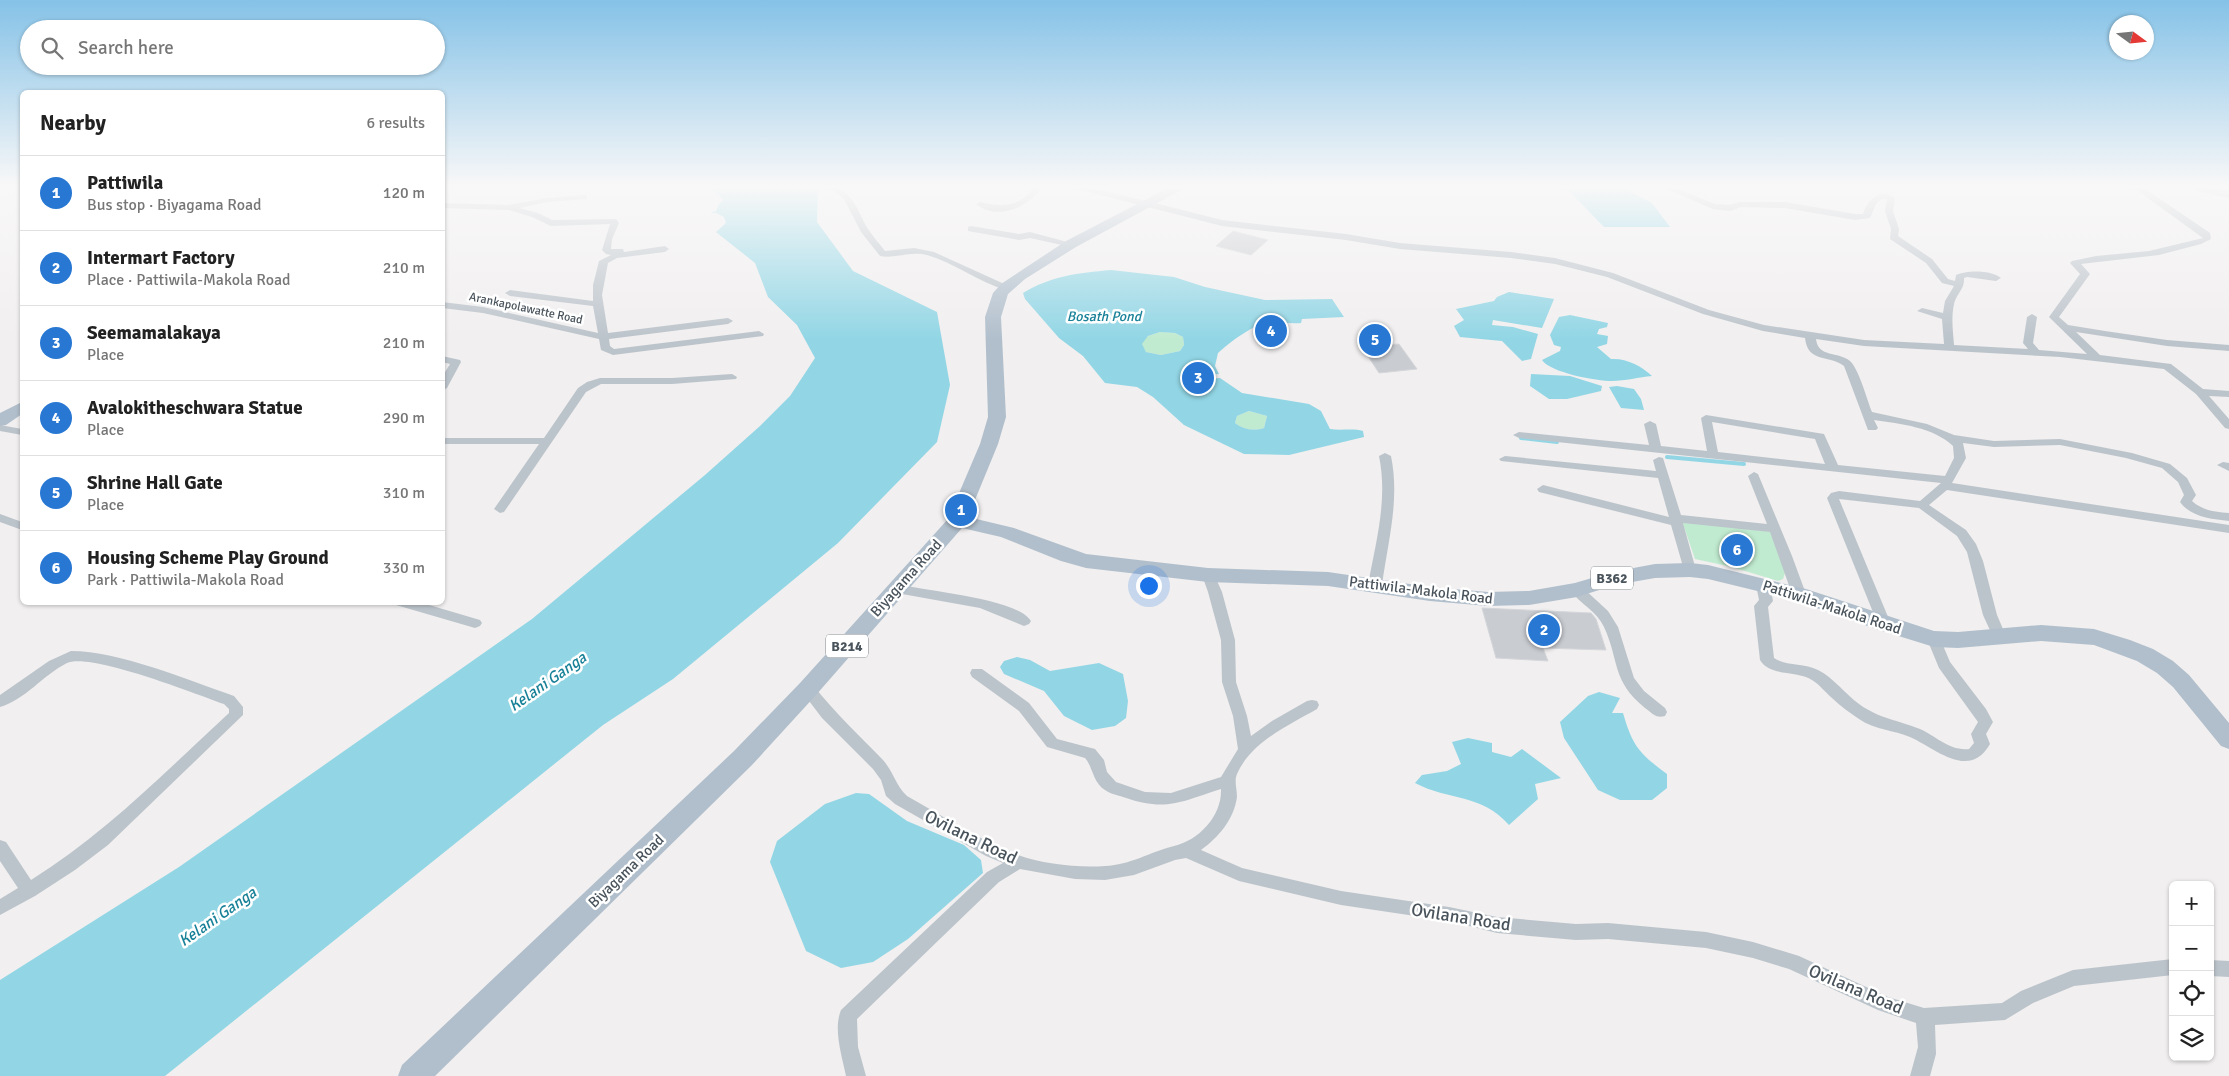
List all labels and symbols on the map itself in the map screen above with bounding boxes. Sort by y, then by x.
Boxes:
north arrow [2109,15,2154,60]
street label: Arankapolawatte Road [468,289,584,328]
water label: Bosath Pond [1067,308,1143,325]
pin: 4 [1255,312,1287,350]
pin: 5 [1359,321,1391,359]
pin: 3 [1182,359,1214,397]
pin: 1 [945,491,977,529]
pin: 6 [1721,531,1753,569]
street label: Biyagama Road [867,536,945,620]
road number: B362 [1591,566,1633,590]
street label: Pattiwila-Makola Road [1348,572,1494,608]
your location [1136,573,1162,599]
street label: Pattiwila-Makola Road [1760,576,1904,638]
pin: 2 [1528,611,1560,649]
road number: B214 [826,634,868,658]
water label: Kelani Ganga [505,647,591,716]
street label: Ovilana Road [921,805,1021,869]
street label: Biyagama Road [585,831,667,911]
water label: Kelani Ganga [175,882,261,951]
street label: Ovilana Road [1410,898,1512,936]
street label: Ovilana Road [1805,959,1907,1019]

